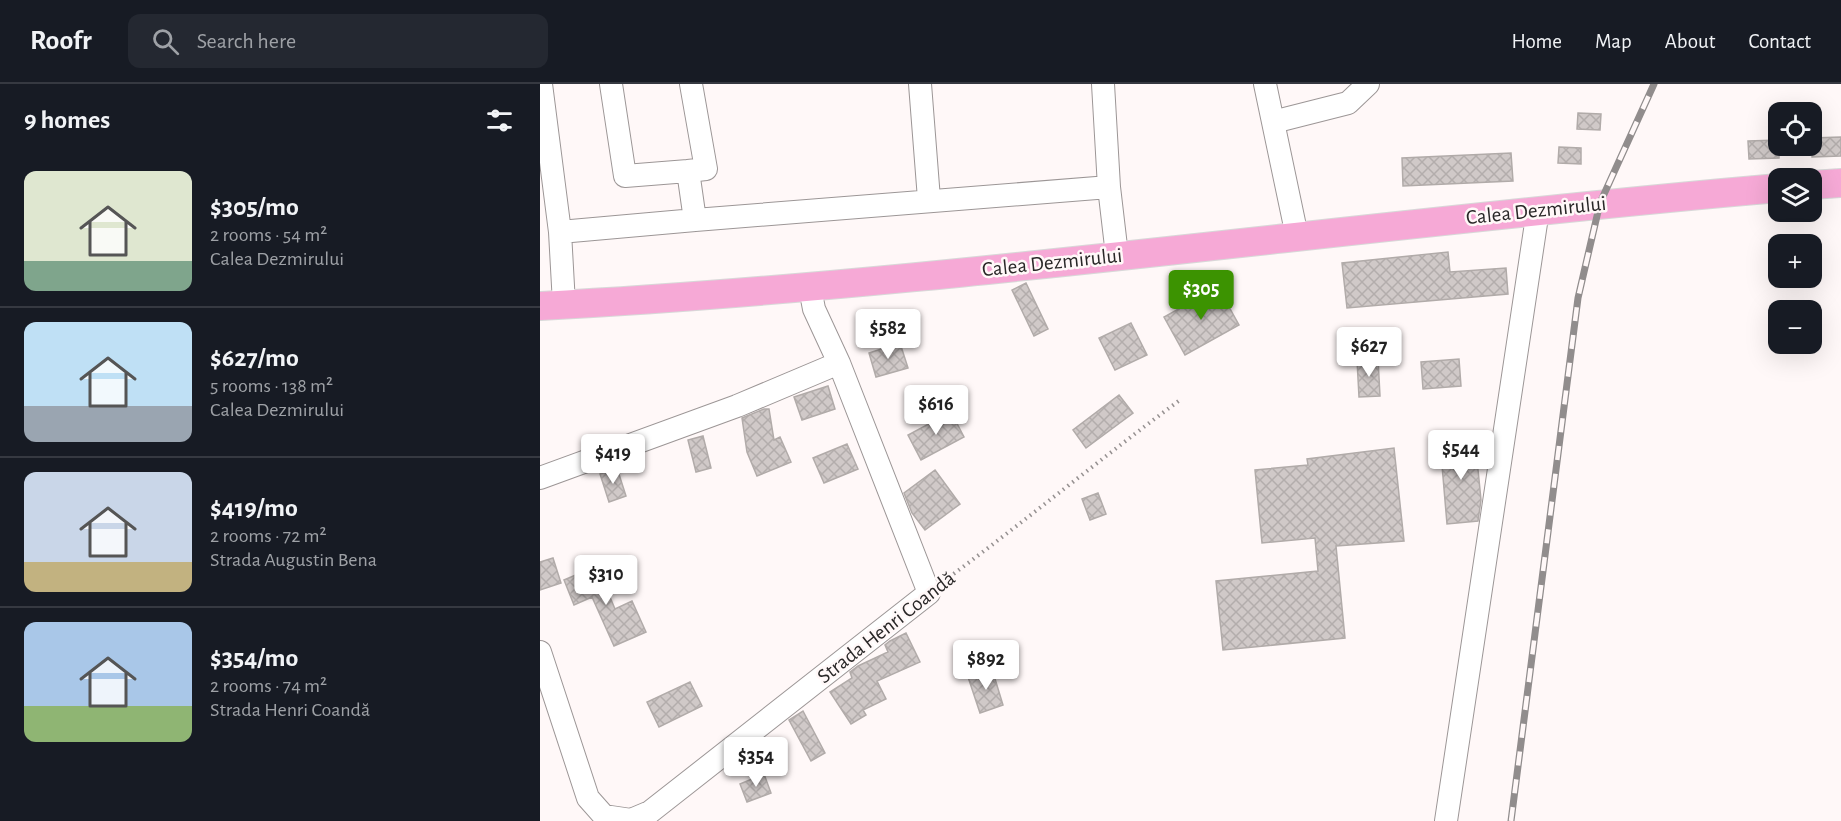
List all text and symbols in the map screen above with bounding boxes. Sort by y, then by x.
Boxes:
search box [128,14,548,68]
icon: search [149,25,182,58]
text: Roofr [30,27,92,55]
text: Search here [197,30,296,52]
text: Home [1511,31,1562,52]
text: Map [1595,31,1632,52]
text: About [1665,31,1715,52]
text: Contact [1748,31,1811,52]
map controls [1768,102,1822,354]
button: locate [1768,102,1822,156]
icon: filters [483,104,516,137]
text: 9 homes [24,107,110,133]
button: layers [1768,168,1822,222]
street label: Calea Dezmirului [1465,193,1607,228]
text: $305/mo [210,194,299,220]
icon: home [72,195,144,267]
text: 2 rooms · 54 m² [210,225,327,245]
button: + [1768,234,1822,288]
street label: Calea Dezmirului [981,245,1123,280]
text: Calea Dezmirului [210,249,344,269]
pin: $305 [1165,270,1237,321]
text: $305 [1183,279,1219,299]
button: − [1768,300,1822,354]
pin: $582 [852,309,924,360]
text: $582 [870,318,906,338]
pin: $627 [1333,327,1405,378]
text: $627 [1351,336,1387,356]
text: $627/mo [210,345,299,371]
icon: home [72,346,144,418]
text: 5 rooms · 138 m² [210,376,333,396]
pin: $616 [900,385,972,436]
text: $616 [918,394,954,414]
text: Calea Dezmirului [210,400,344,420]
pin: $544 [1425,430,1497,481]
pin: $419 [577,434,649,485]
text: $544 [1442,439,1480,459]
text: $419 [595,443,631,463]
text: $419/mo [210,495,298,521]
icon: home [72,496,144,568]
text: 2 rooms · 72 m² [210,526,327,546]
text: Strada Augustin Bena [210,550,377,570]
pin: $310 [570,555,642,606]
text: $310 [588,564,624,584]
street label: Strada Henri Coandă [814,567,959,687]
pin: $892 [950,640,1022,691]
text: $354/mo [210,645,298,671]
icon: home [72,646,144,718]
text: $892 [967,649,1005,669]
text: 2 rooms · 74 m² [210,676,327,696]
text: Strada Henri Coandă [210,700,370,720]
pin: $354 [720,737,792,788]
text: $354 [738,746,774,766]

